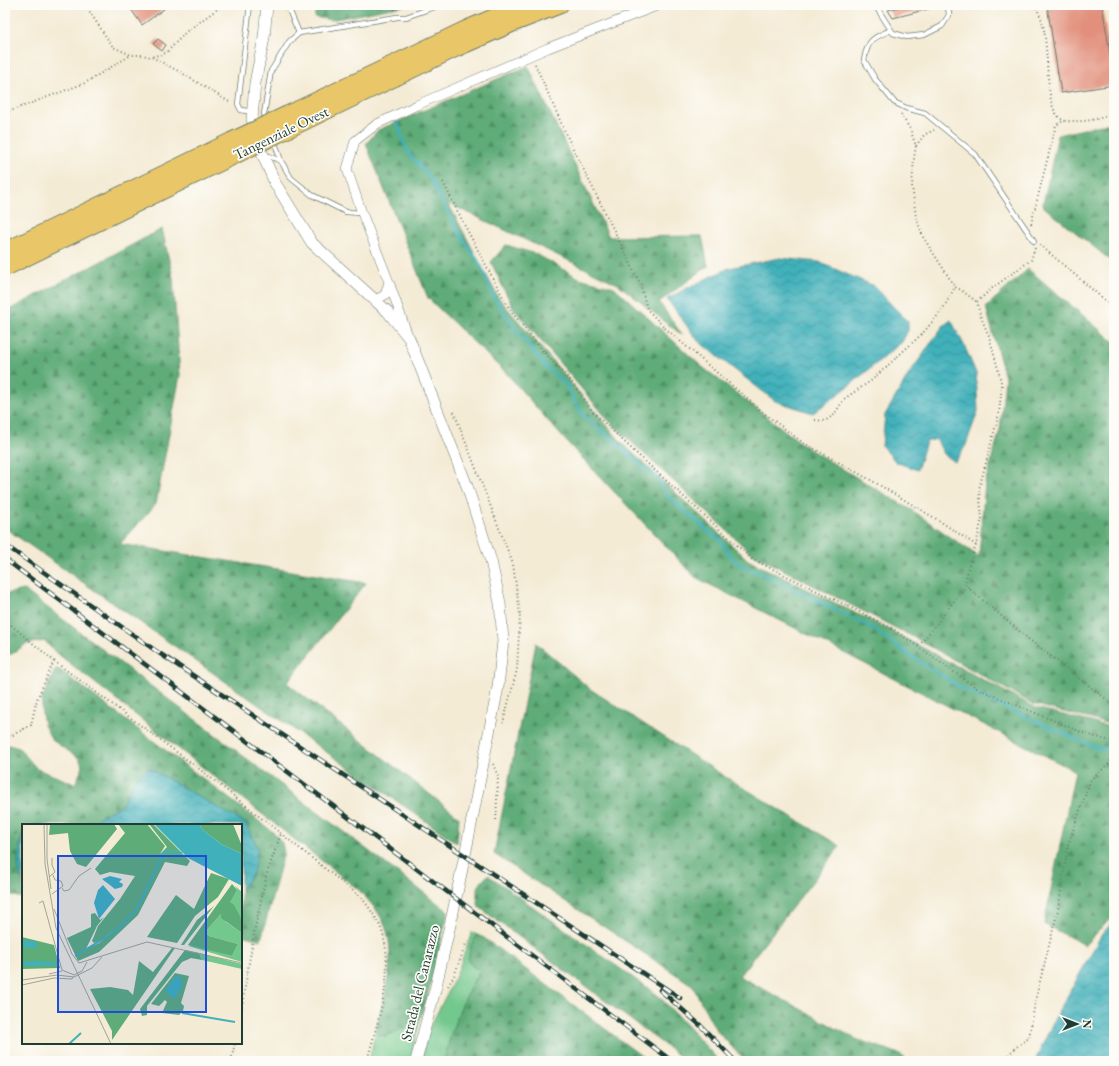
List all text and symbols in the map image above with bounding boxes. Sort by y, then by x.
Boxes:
street label: Tangenziale Ovest [230,101,332,164]
inset map [22,824,242,1044]
street label: Strada del Canarazzo [396,923,443,1043]
north arrow [1057,1004,1097,1044]
text: N [1080,1020,1094,1029]

